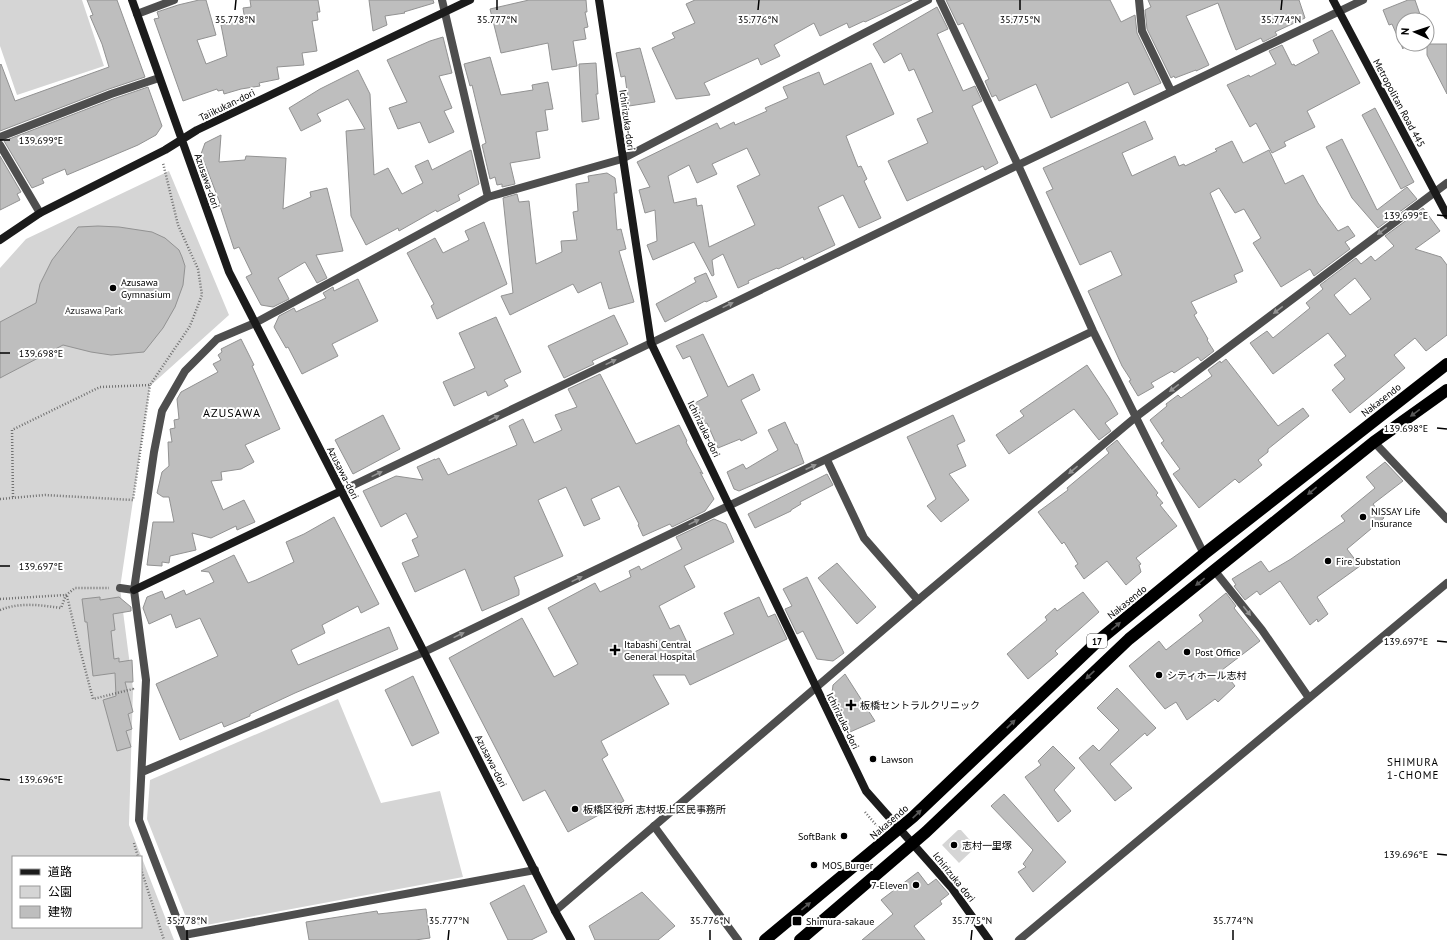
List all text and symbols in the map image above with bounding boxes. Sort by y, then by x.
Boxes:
north arrow [1395,12,1435,52]
text: 35.778°N [215,13,255,26]
text: 35.777°N [477,13,517,26]
text: 35.776°N [738,13,778,26]
text: 35.775°N [1000,13,1040,26]
text: 35.774°N [1261,13,1301,26]
text: N [1398,27,1412,35]
street label: Metropolitan Road 445 [1370,57,1428,149]
street label: Taiikukan-dori [197,86,257,124]
street label: Ichirizuka-dori [616,89,638,151]
text: 139.699°E [19,134,63,147]
street label: Azusawa-dori [192,152,222,210]
text: 139.699°E [1384,209,1428,222]
one-way arrow [1377,227,1388,236]
place label: Azusawa Gymnasium [121,276,171,301]
marker: Azusawa Gymnasium [108,283,118,293]
one-way arrow [722,302,734,308]
park label: Azusawa Park [65,304,123,317]
one-way arrow [1273,305,1284,314]
text: 139.698°E [19,347,63,360]
one-way arrow [605,359,617,365]
street label: Nakasendo [1358,380,1404,420]
one-way arrow [1169,384,1180,392]
street label: Ichirizuka-dori [685,398,723,460]
district label: AZUSAWA [203,405,261,420]
one-way arrow [1410,409,1421,417]
one-way arrow [488,415,500,421]
text: 139.698°E [1384,422,1428,435]
street label: Azusawa-dori [324,444,362,502]
one-way arrow [806,464,817,470]
one-way arrow [1068,465,1079,474]
one-way arrow [371,471,382,477]
one-way arrow [1306,487,1317,496]
place label: NISSAY Life Insurance [1371,505,1420,530]
marker: NISSAY Life Insurance [1358,512,1368,522]
one-way arrow [688,519,700,525]
place label: Fire Substation [1336,555,1401,568]
marker: Fire Substation [1323,556,1333,566]
text: 139.697°E [19,560,63,573]
one-way arrow [571,576,582,582]
one-way arrow [1194,577,1205,586]
street label: Nakasendo [1105,582,1149,622]
one-way arrow [1243,606,1251,617]
one-way arrow [1110,621,1121,630]
one-way arrow [454,632,465,638]
road number: 17 [1087,634,1107,648]
text: 139.697°E [1384,635,1428,648]
place label: Itabashi Central General Hospital [624,638,695,663]
marker: Itabashi Central General Hospital [609,644,621,656]
place label: Post Office [1195,646,1241,659]
marker: Post Office [1182,647,1192,657]
place label: シティホール志村 [1167,669,1246,682]
marker: シティホール志村 [1154,670,1164,680]
one-way arrow [1085,671,1096,680]
street label: Ichirizuka-dori [824,690,862,752]
marker: 板橋セントラルクリニック [845,699,857,711]
place label: 板橋セントラルクリニック [860,699,980,712]
one-way arrow [1006,719,1016,729]
street label: Azusawa-dori [472,732,510,790]
place label: Lawson [881,753,913,766]
marker: Lawson [868,754,878,764]
district label: SHIMURA 1-CHOME [1387,755,1439,782]
text: 139.696°E [19,773,63,786]
street label: Nakasendo [867,802,911,842]
place label: 板橋区役所 志村坂上区民事務所 [583,803,726,816]
marker: 板橋区役所 志村坂上区民事務所 [570,804,580,814]
one-way arrow [912,810,921,819]
place label: SoftBank [798,830,836,843]
marker: SoftBank [839,831,849,841]
place label: 志村一里塚 [962,839,1012,852]
marker: 志村一里塚 [949,840,959,850]
text: 139.696°E [1384,848,1428,861]
street label: Ichirizuka dori [930,849,978,905]
legend [12,856,142,928]
place label: MOS Burger [822,859,874,872]
marker: MOS Burger [809,860,819,870]
text: 道路 [48,864,72,879]
place label: 7-Eleven [871,879,908,892]
marker: 7-Eleven [911,880,921,890]
text: 公園 [48,884,72,899]
one-way arrow [801,902,812,911]
text: 建物 [48,904,72,919]
text: 35.778°N [167,914,207,927]
text: 35.777°N [429,914,469,927]
text: 35.776°N [690,914,730,927]
text: 35.775°N [952,914,992,927]
text: 35.774°N [1213,914,1253,927]
marker: Shimura-sakaue [791,915,803,927]
place label: Shimura-sakaue [806,915,874,928]

